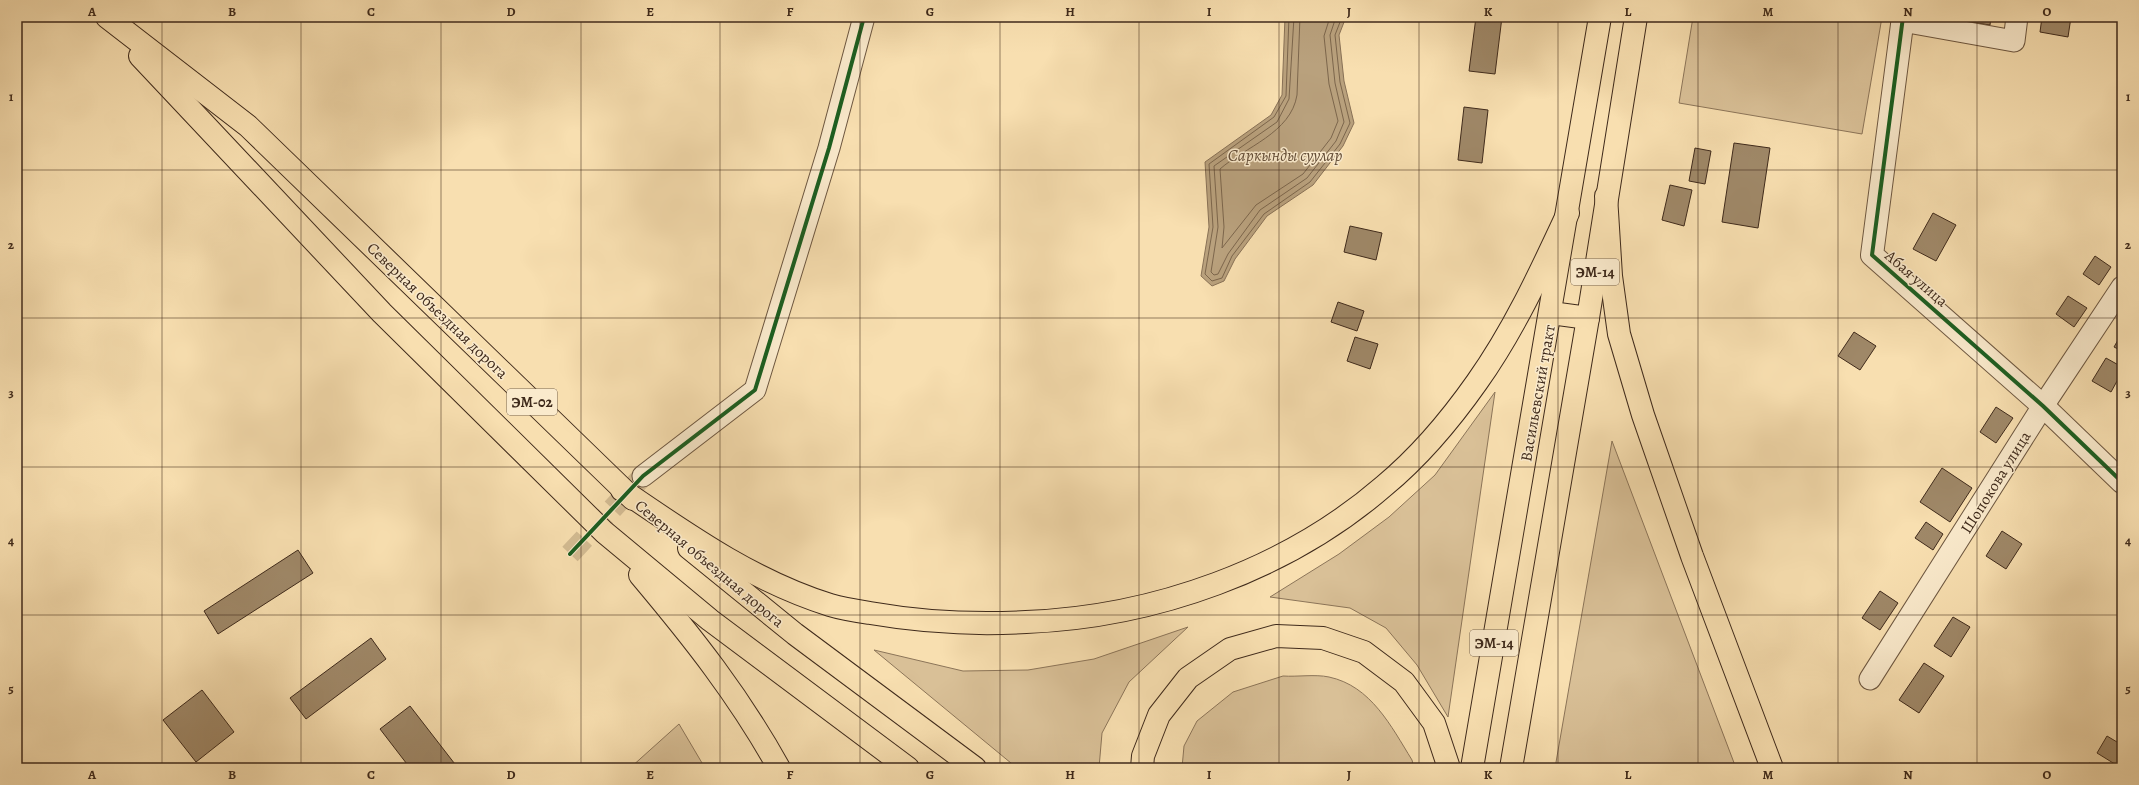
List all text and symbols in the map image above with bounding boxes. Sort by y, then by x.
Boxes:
text: A [87,3,97,20]
text: B [228,3,236,20]
text: C [367,3,375,20]
text: D [506,3,516,20]
text: E [646,3,654,20]
text: F [787,3,794,20]
text: G [926,3,934,20]
text: H [1065,3,1075,20]
text: I [1207,3,1212,20]
text: J [1347,3,1351,20]
text: K [1484,3,1493,20]
text: L [1625,3,1632,20]
text: M [1763,3,1774,20]
text: N [1903,3,1913,20]
text: O [2043,3,2052,20]
text: 1 [9,88,14,105]
text: 1 [2126,88,2131,105]
water label: Саркынды суулар [1228,144,1342,167]
text: 2 [8,236,15,253]
text: 2 [2125,236,2132,253]
street label: Северная объездная дорога [362,237,513,384]
street label: Абая улица [1879,245,1953,313]
road number: ЭМ-14 [1571,259,1619,285]
street label: Васильевский тракт [1515,323,1561,463]
text: 3 [8,384,14,401]
text: 3 [2125,384,2131,401]
road number: ЭМ-02 [507,389,557,415]
street label: Шопокова улица [1955,427,2037,538]
street label: Северная объездная дорога [630,495,789,633]
text: 4 [8,532,14,549]
text: 4 [2125,532,2131,549]
road number: ЭМ-14 [1470,630,1518,656]
text: 5 [8,680,14,697]
text: 5 [2125,680,2131,697]
text: A [87,766,97,783]
text: B [228,766,236,783]
text: C [367,766,375,783]
text: D [506,766,516,783]
text: E [646,766,654,783]
text: F [787,766,794,783]
text: G [926,766,934,783]
text: H [1065,766,1075,783]
text: I [1207,766,1212,783]
text: J [1347,766,1351,783]
text: K [1484,766,1493,783]
text: L [1625,766,1632,783]
text: M [1763,766,1774,783]
text: N [1903,766,1913,783]
text: O [2043,766,2052,783]

